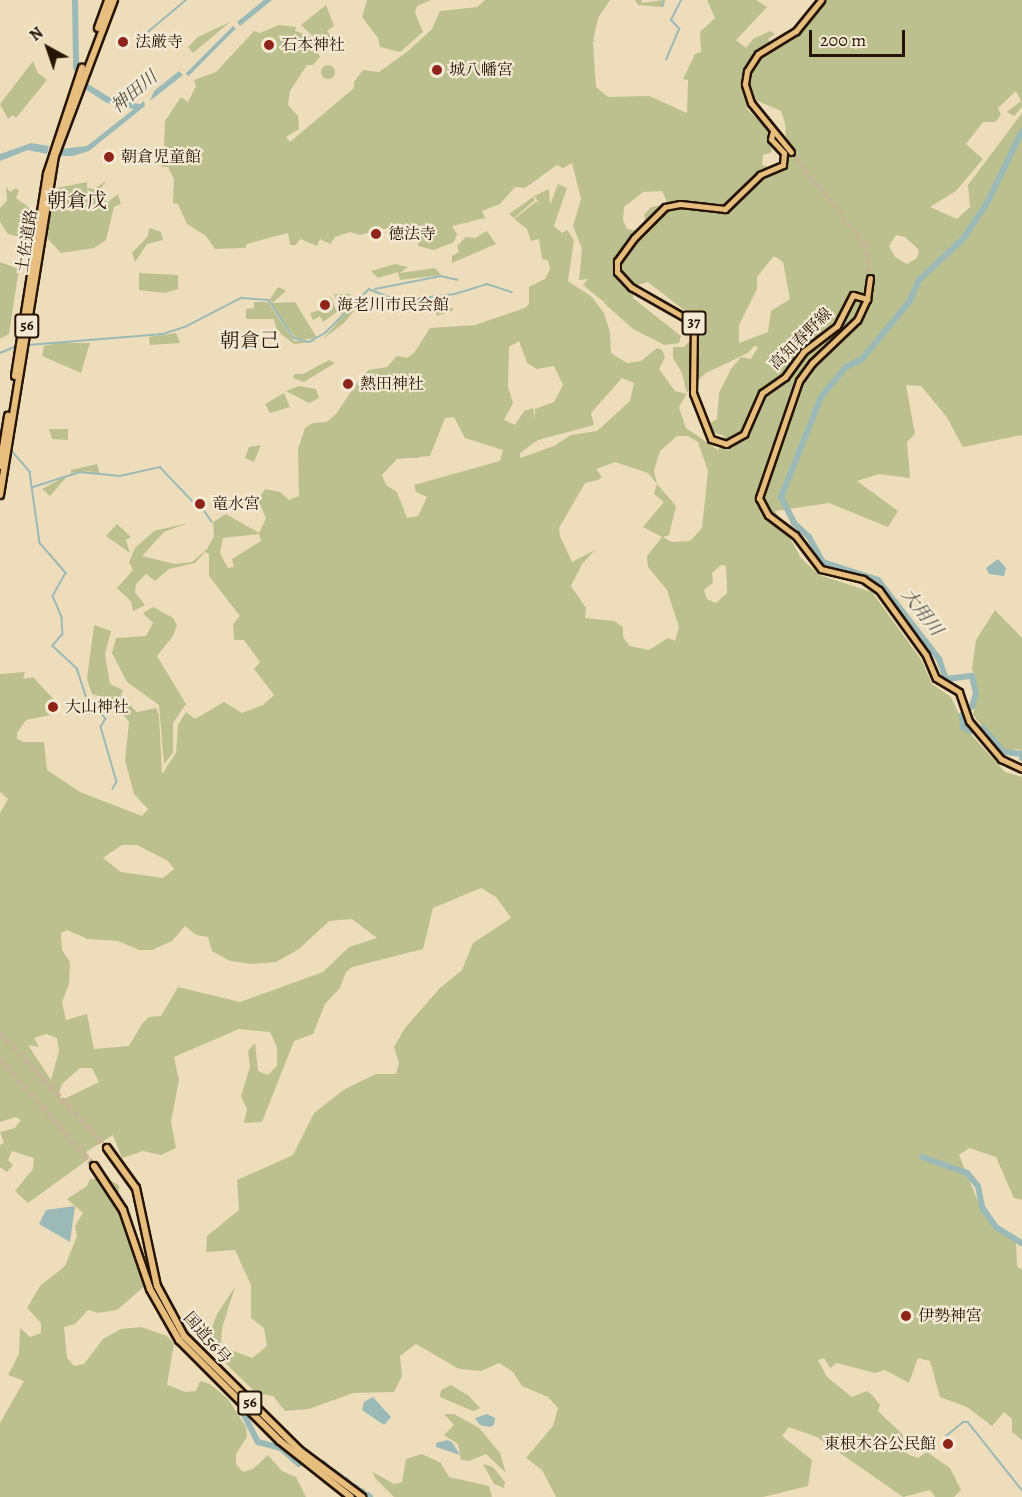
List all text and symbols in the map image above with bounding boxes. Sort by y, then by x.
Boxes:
north arrow [18,18,78,78]
scale bar [812,18,908,56]
text: N [25,22,48,46]
text: 200 m [820,28,866,52]
place label: 法厳寺 [135,32,183,52]
marker: 法厳寺 [116,35,130,49]
place label: 石本神社 [281,35,345,55]
marker: 石本神社 [262,38,276,52]
place label: 城八幡宮 [449,60,513,80]
marker: 城八幡宮 [430,63,444,77]
water label: 神田川 [106,66,162,118]
place label: 朝倉児童館 [121,147,201,167]
marker: 朝倉児童館 [102,150,116,164]
district label: 朝倉戊 [47,188,107,212]
street label: 土佐道路 [13,208,41,274]
place label: 徳法寺 [388,224,436,244]
marker: 徳法寺 [369,227,383,241]
place label: 海老川市民会館 [337,295,449,315]
marker: 海老川市民会館 [318,298,332,312]
street label: 高知春野線 [766,304,836,374]
road number: 37 [680,311,708,335]
road number: 56 [14,314,40,338]
district label: 朝倉己 [220,328,280,352]
place label: 熱田神社 [360,374,424,394]
marker: 熱田神社 [341,377,355,391]
place label: 竜水宮 [212,494,260,514]
marker: 竜水宮 [193,497,207,511]
water label: 大用川 [897,584,947,640]
place label: 大山神社 [65,697,129,717]
marker: 大山神社 [46,700,60,714]
place label: 伊勢神宮 [918,1306,982,1326]
street label: 国道56号 [179,1308,235,1368]
marker: 伊勢神宮 [899,1309,913,1323]
road number: 56 [236,1391,264,1415]
place label: 東根木谷公民館 [824,1434,936,1454]
marker: 東根木谷公民館 [941,1437,955,1451]

